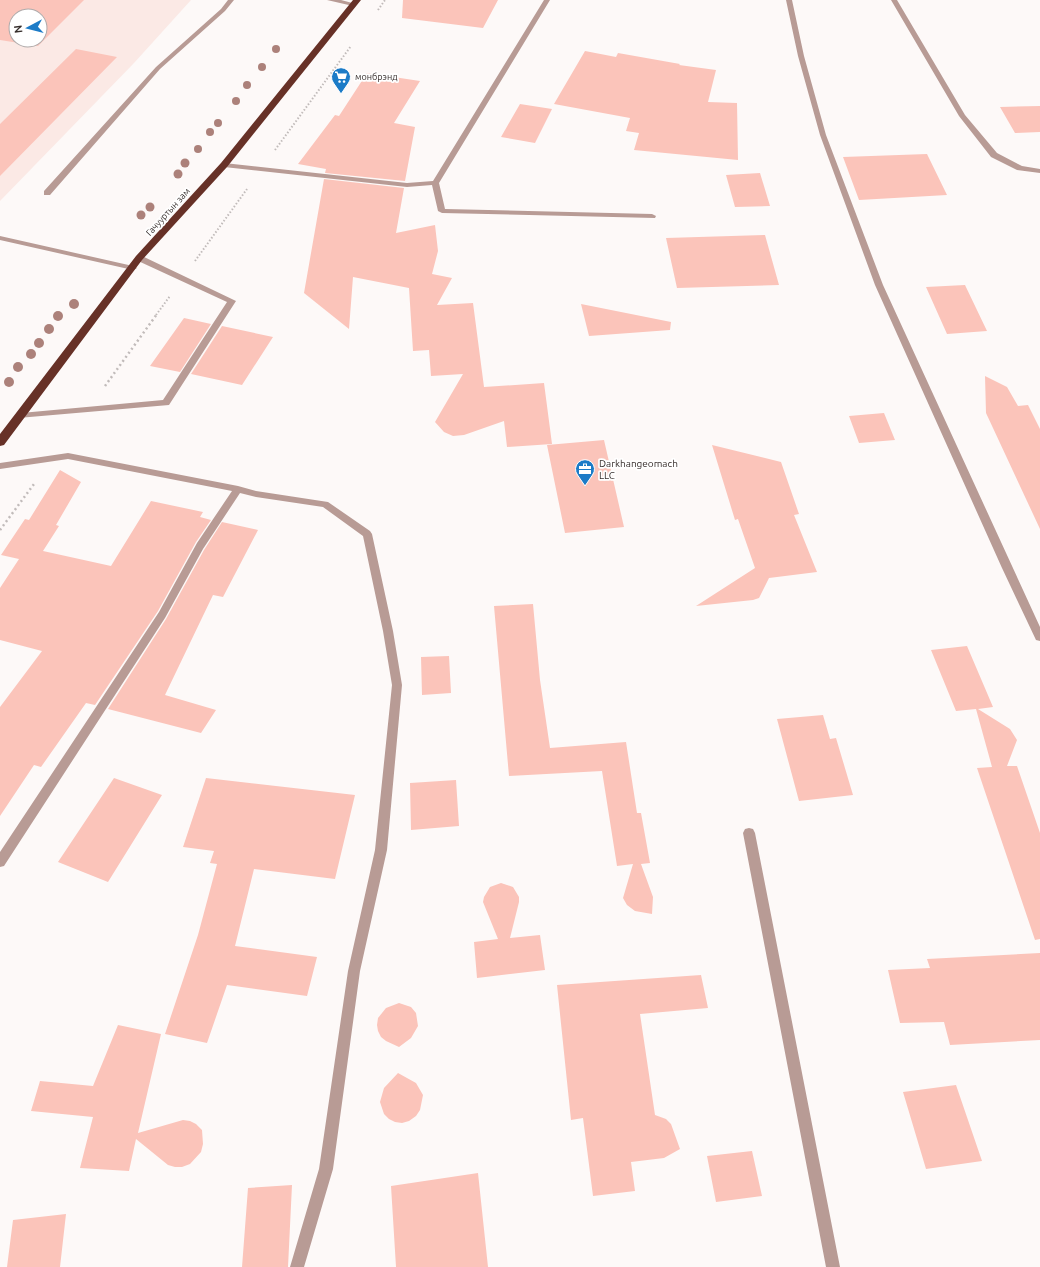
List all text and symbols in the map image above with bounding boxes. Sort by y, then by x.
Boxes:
north arrow [8,8,48,48]
text: N [12,24,25,34]
supermarket icon: монбрэнд [330,66,352,94]
place label: монбрэнд [355,72,397,82]
street label: Гачууртын зам [144,186,192,238]
office icon: Darkhangeomach LLC [574,458,596,486]
place label: Darkhangeomach LLC [599,458,678,481]

